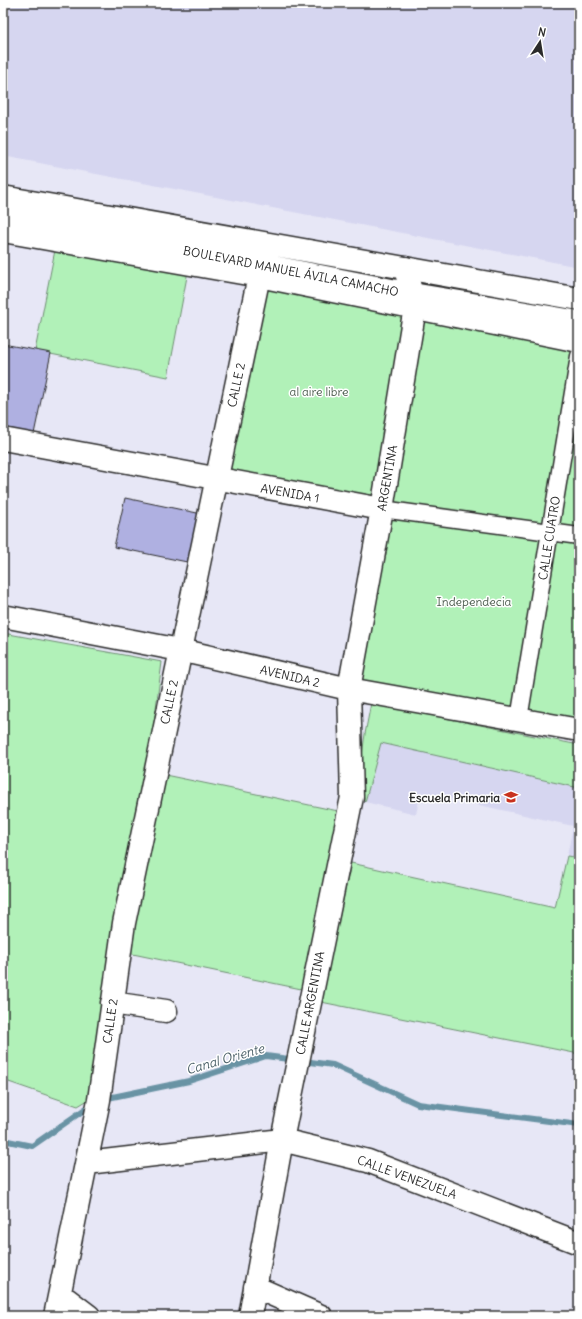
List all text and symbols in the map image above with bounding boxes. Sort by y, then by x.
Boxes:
north arrow [520,22,560,62]
text: N [537,25,547,40]
street label: BOULEVARD MANUEL ÁVILA CAMACHO [182,243,400,299]
street label: CALLE 2 [224,361,248,409]
park label: al aire libre [290,384,348,399]
street label: ARGENTINA [374,444,400,512]
street label: AVENIDA 1 [260,480,320,506]
street label: CALLE CUATRO [535,495,563,581]
park label: Independecia [437,594,512,609]
street label: AVENIDA 2 [259,662,322,690]
street label: CALLE 2 [157,678,181,726]
school or university icon: Escuela Primaria [503,789,519,805]
place label: Escuela Primaria [409,790,500,805]
street label: CALLE ARGENTINA [293,950,327,1056]
street label: CALLE 2 [99,997,121,1044]
water label: Canal Oriente [184,1039,267,1078]
street label: CALLE VENEZUELA [355,1152,459,1202]

